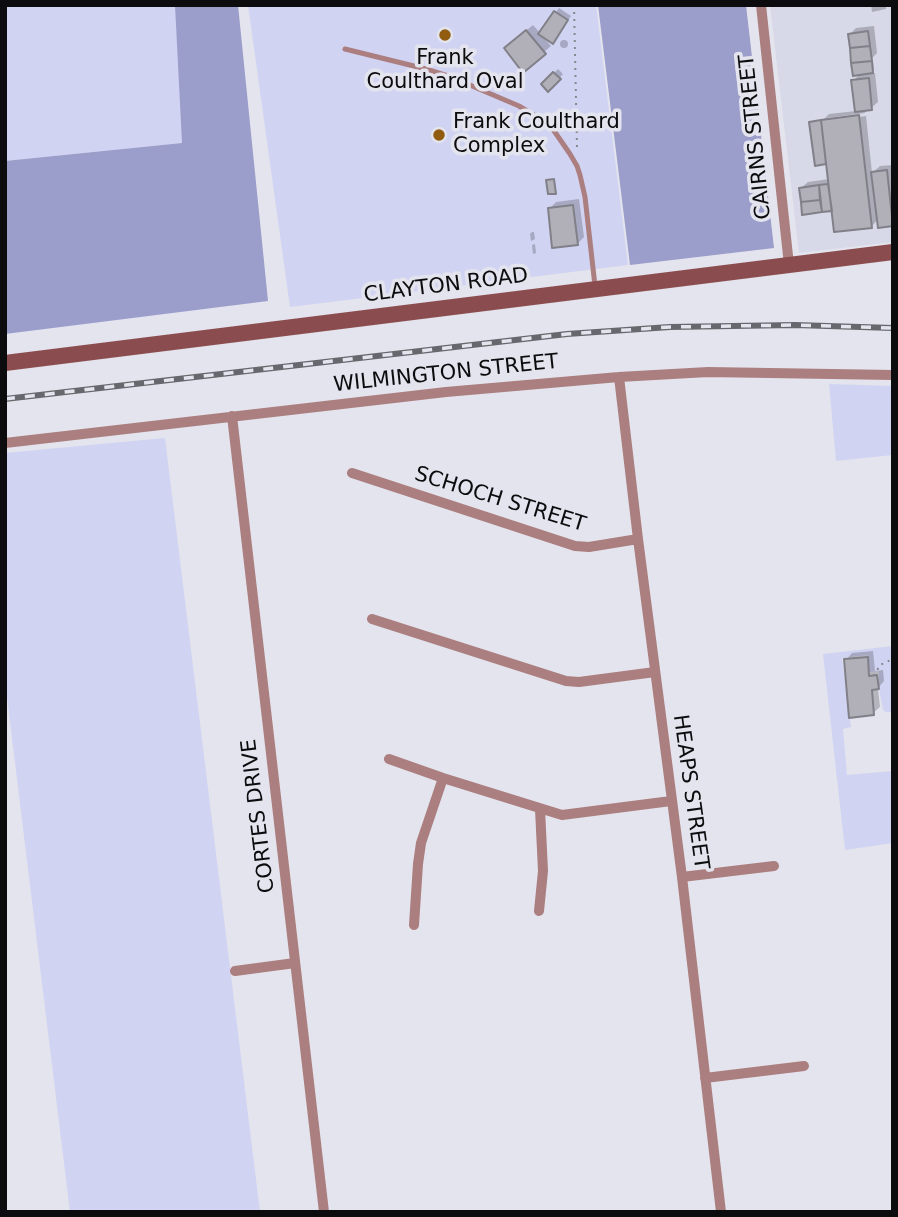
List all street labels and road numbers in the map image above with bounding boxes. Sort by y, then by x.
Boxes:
street label: CAIRNS STREET [735,53,777,221]
street label: CLAYTON ROAD [362,263,530,309]
street label: WILMINGTON STREET [332,350,560,398]
street label: SCHOCH STREET [411,462,589,538]
street label: HEAPS STREET [667,713,713,871]
street label: CORTES DRIVE [237,738,281,894]

